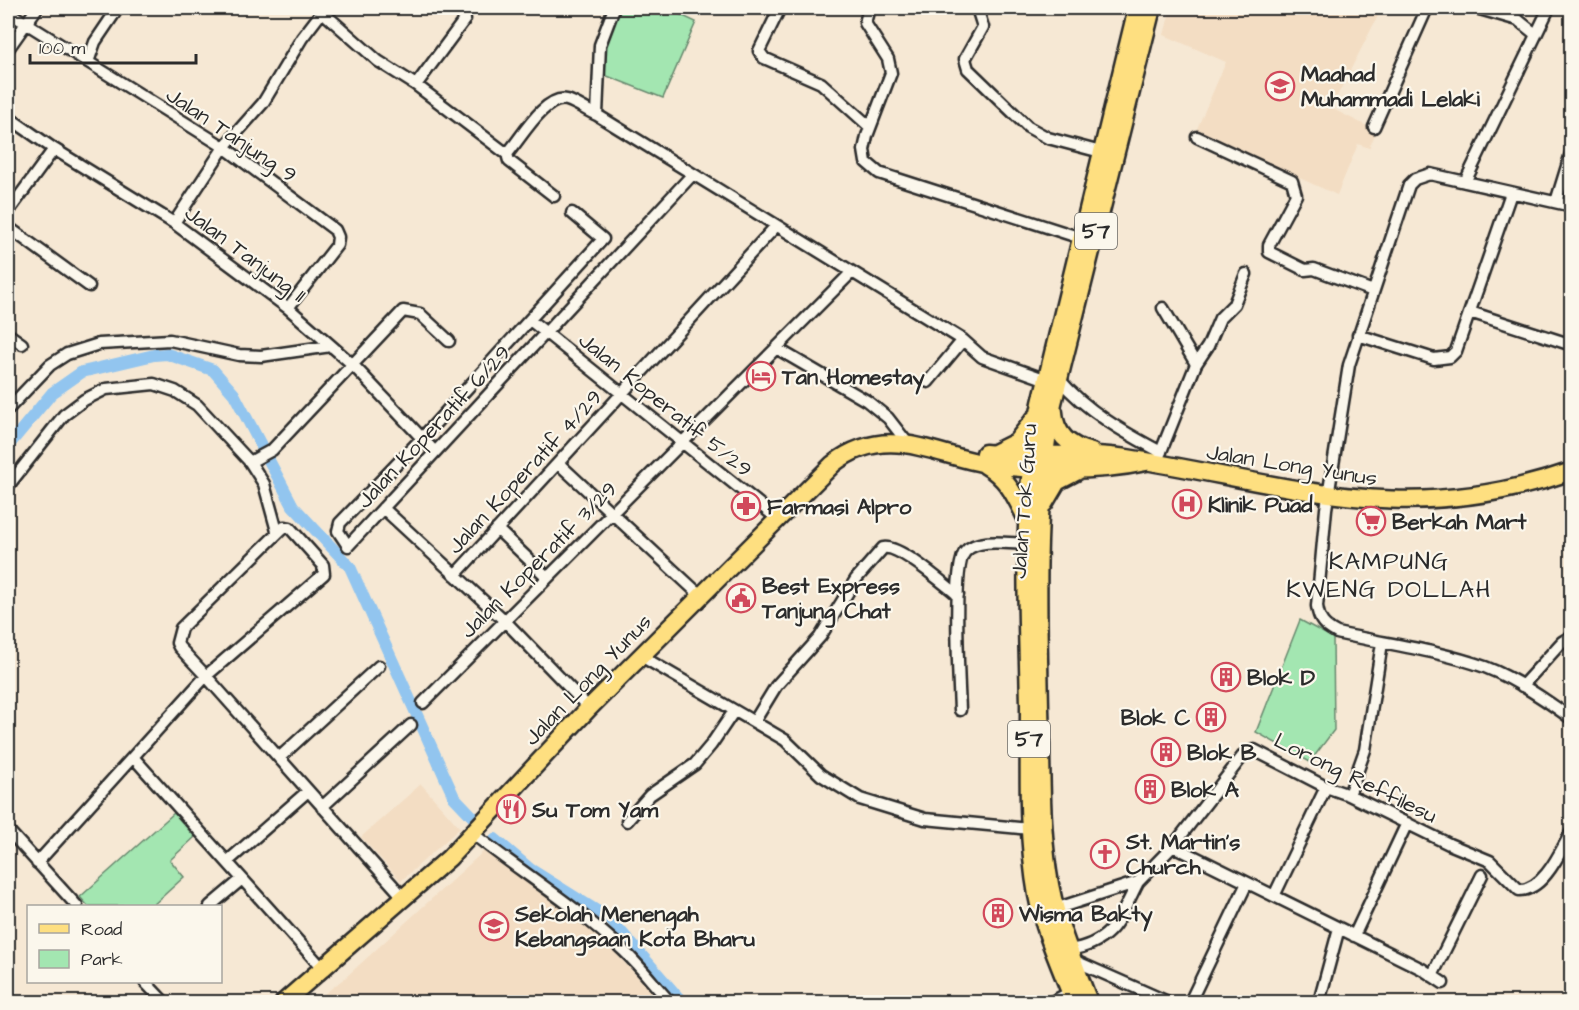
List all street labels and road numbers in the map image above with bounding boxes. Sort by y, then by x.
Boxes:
street label: Jalan Tanjung 9 [159,80,303,191]
street label: Jalan Tanjung 11 [177,198,312,311]
road number: 57 [1075,213,1117,249]
street label: Jalan Koperatif 5/29 [572,325,758,485]
street label: Jalan Koperatif 6/29 [350,338,518,516]
street label: Jalan Koperatif 4/29 [441,383,610,561]
street label: Jalan Tok Guru [1004,423,1045,580]
street label: Jalan Long Yunus [1204,437,1379,495]
street label: Jalan Koperatif 3/29 [454,475,625,646]
street label: Jalan Long Yunus [517,607,660,753]
road number: 57 [1008,721,1050,757]
street label: Lorong Reffilesu [1268,725,1442,832]

